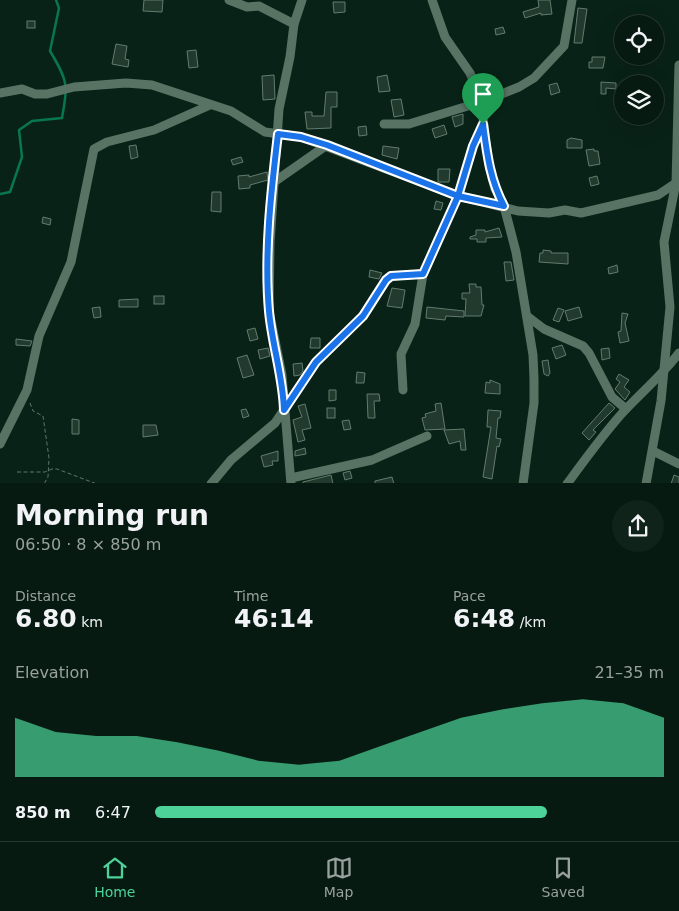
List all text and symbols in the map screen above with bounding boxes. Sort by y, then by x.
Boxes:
map controls [614,15,664,125]
button: locate [614,15,664,65]
pin [462,73,504,124]
button: layers [614,75,664,125]
icon: arrive [469,80,497,108]
text: Morning run [15,499,209,532]
button: share [612,500,664,552]
text: 06:50 · 8 × 850 m [15,535,161,554]
text: Distance [15,588,76,604]
text: Time [234,588,268,604]
text: Pace [453,588,486,604]
text: 6.80 [15,604,77,633]
text: 46:14 [234,604,314,633]
text: 6:48 [453,604,515,633]
text: km [77,614,103,630]
text: /km [515,614,546,630]
text: Elevation [15,663,89,682]
text: 21–35 m [595,663,664,682]
text: 850 m [15,803,71,822]
text: 6:47 [95,803,131,822]
tab: Home [94,854,135,900]
tab: Map [324,854,353,900]
tab: Saved [542,854,585,900]

